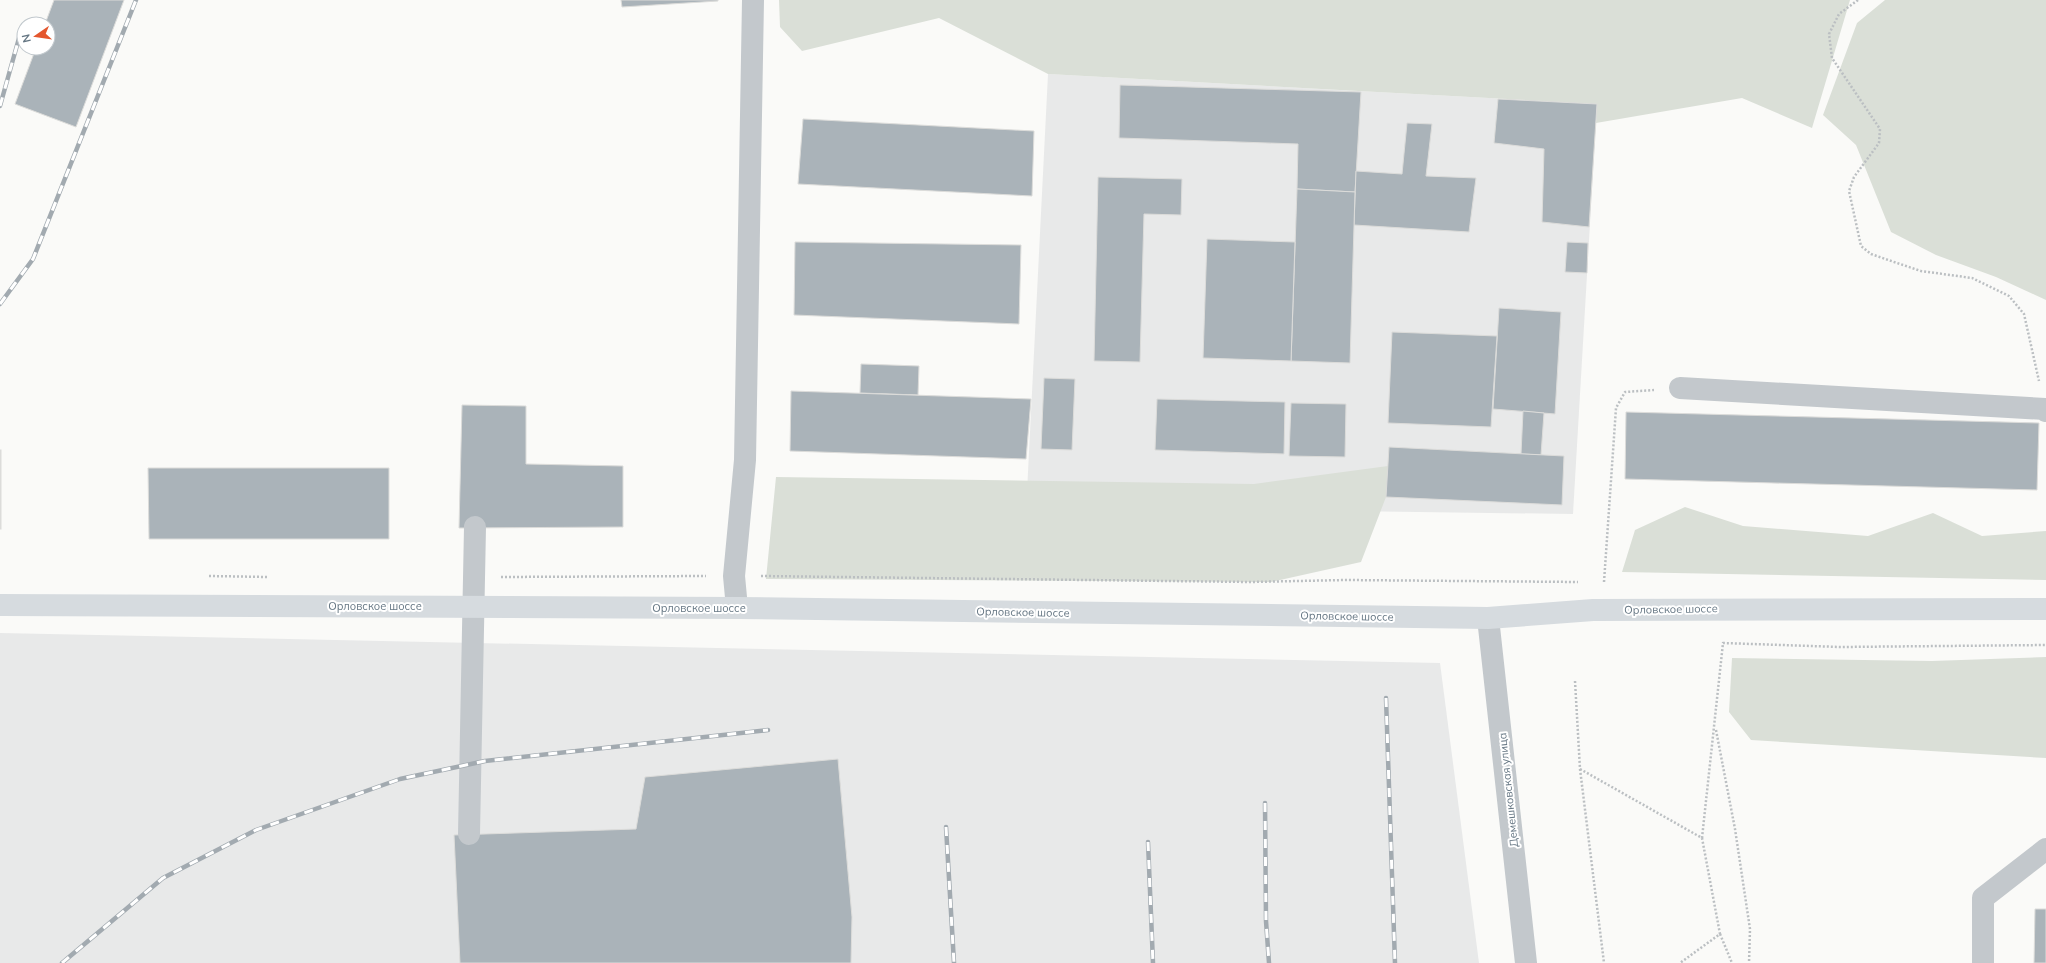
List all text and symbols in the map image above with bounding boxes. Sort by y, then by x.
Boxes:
north arrow [16,16,56,56]
text: N [19,33,34,44]
street label: Орловское шоссе [328,599,422,613]
street label: Орловское шоссе [652,601,746,615]
street label: Орловское шоссе [1624,601,1718,617]
street label: Орловское шоссе [976,604,1070,620]
street label: Орловское шоссе [1300,608,1394,624]
street label: Демешковская улица [1495,732,1521,848]

